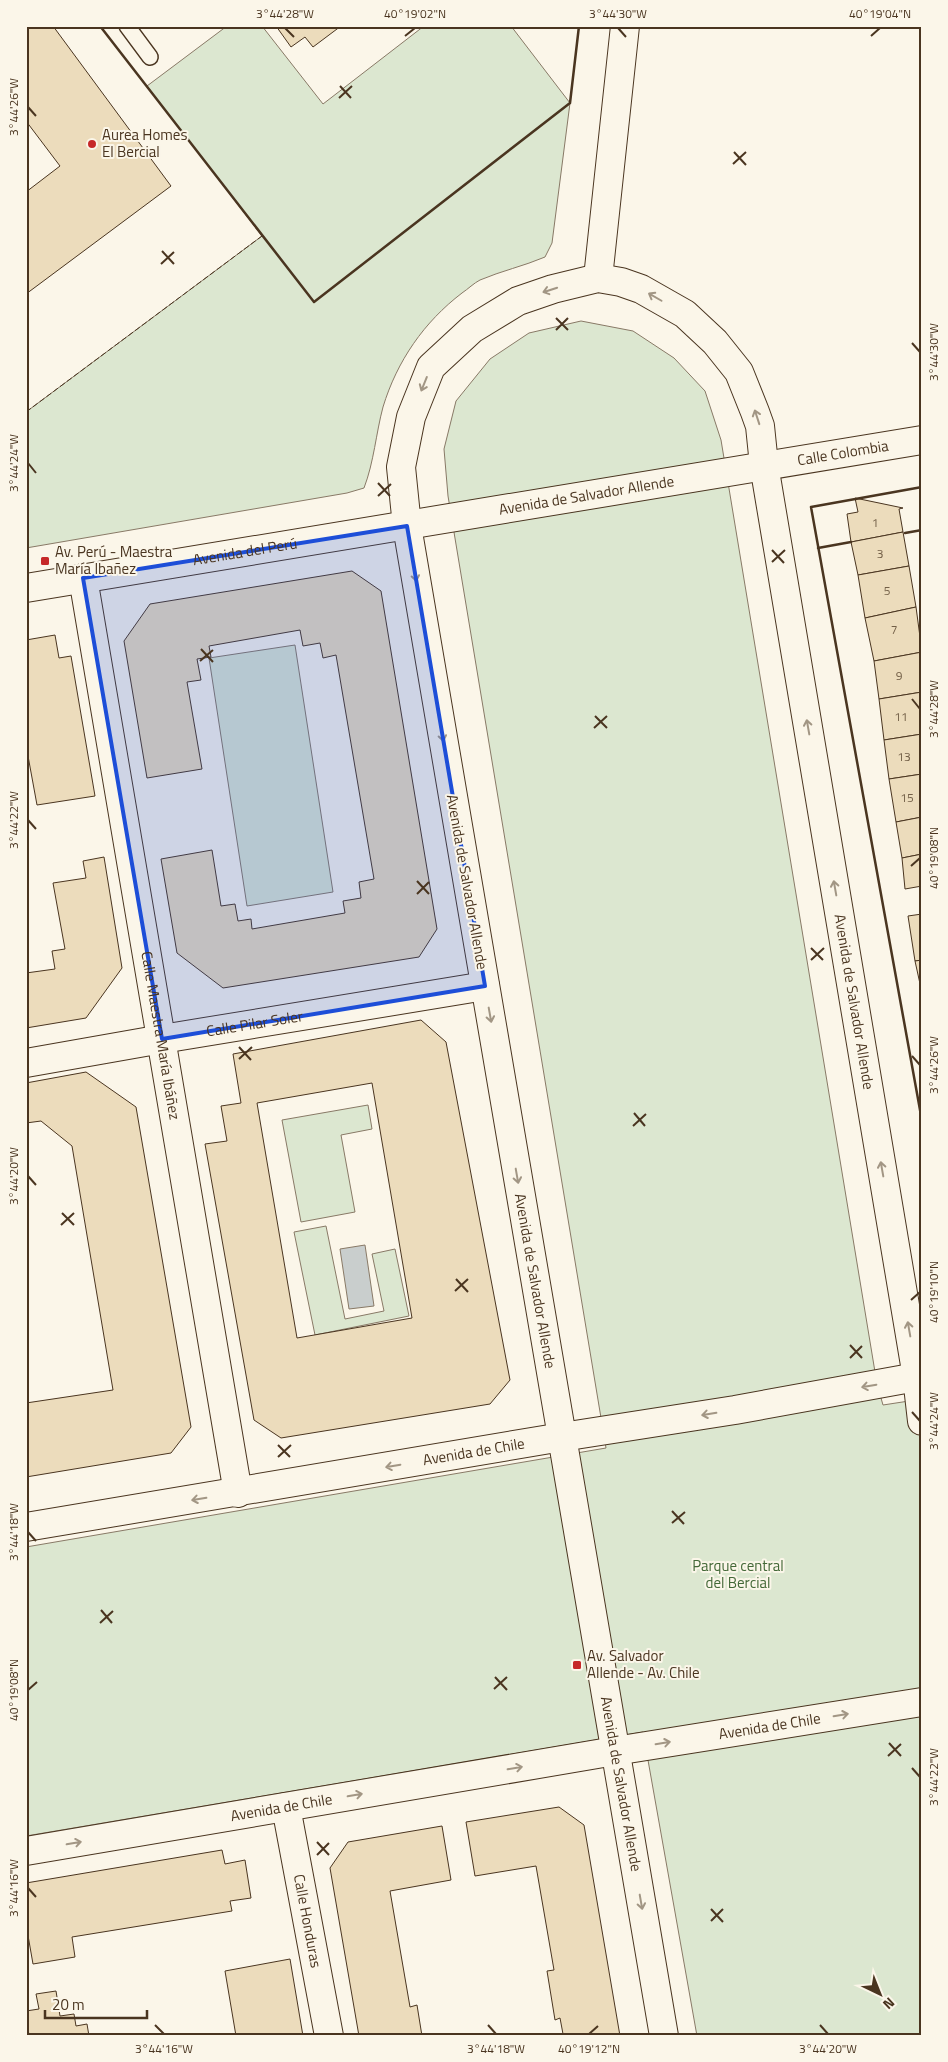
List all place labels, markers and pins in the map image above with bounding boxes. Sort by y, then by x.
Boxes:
place label: Aurea Homes El Bercial [102,123,187,163]
marker: Aurea Homes El Bercial [86,138,98,150]
place label: Av. Perú - Maestra María Ibañez [55,540,173,580]
marker: Av. Perú - Maestra María Ibañez [39,555,51,567]
place label: Av. Salvador Allende - Av. Chile [587,1644,700,1684]
marker: Av. Salvador Allende - Av. Chile [571,1659,583,1671]

